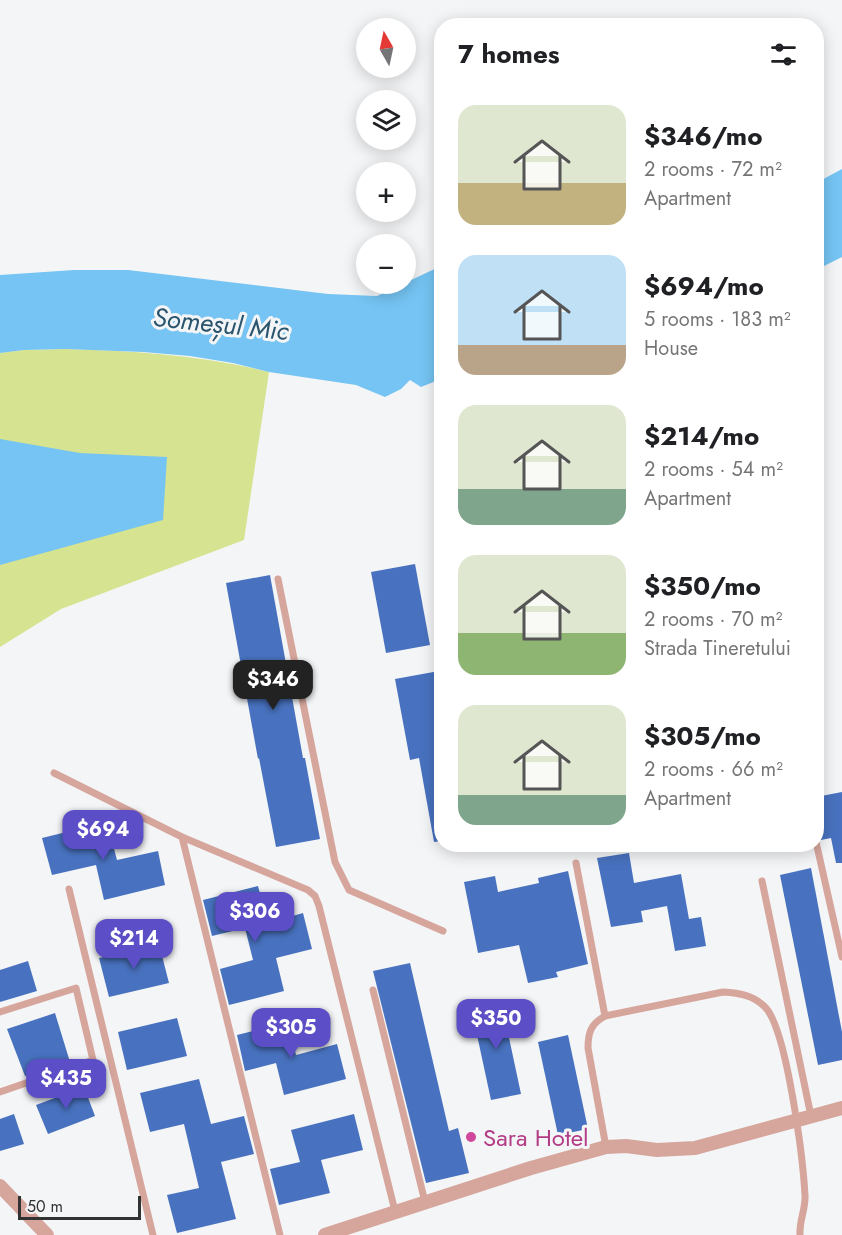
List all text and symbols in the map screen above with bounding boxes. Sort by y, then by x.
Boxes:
north arrow [356,18,416,78]
map controls [356,18,416,294]
text: 7 homes [458,35,560,73]
icon: filters [767,38,800,71]
button: layers [356,90,416,150]
text: $346/mo [644,117,763,155]
icon: home [506,129,578,201]
text: 2 rooms · 72 m² [644,155,782,184]
button: + [356,162,416,222]
text: Apartment [644,184,731,213]
button: − [356,234,416,294]
text: $694/mo [644,267,764,305]
icon: home [506,279,578,351]
water label: Someșul Mic [151,298,292,350]
text: 5 rooms · 183 m² [644,305,791,334]
text: House [644,334,698,363]
text: $214/mo [644,417,759,455]
icon: home [506,429,578,501]
text: 2 rooms · 54 m² [644,455,783,484]
text: Apartment [644,484,731,513]
text: $350/mo [644,567,761,605]
icon: home [506,579,578,651]
text: 2 rooms · 70 m² [644,605,782,634]
text: Strada Tineretului [644,634,791,663]
pin: $346 [237,660,309,711]
text: $346 [247,665,299,694]
text: $305/mo [644,717,761,755]
icon: home [506,729,578,801]
text: 2 rooms · 66 m² [644,755,783,784]
text: Apartment [644,784,731,813]
pin: $694 [67,810,139,861]
text: $694 [76,815,130,844]
pin: $306 [219,892,291,943]
text: $306 [229,897,281,926]
pin: $214 [98,919,170,970]
text: $214 [109,924,159,953]
pin: $350 [460,999,532,1050]
text: $350 [471,1004,522,1033]
pin: $305 [255,1008,327,1059]
text: $305 [266,1013,317,1042]
pin: $435 [30,1059,102,1110]
text: $435 [40,1064,92,1093]
place label: Sara Hotel [483,1120,589,1155]
marker: Sara Hotel [464,1130,478,1144]
scale bar [18,1193,141,1220]
text: 50 m [27,1195,63,1218]

